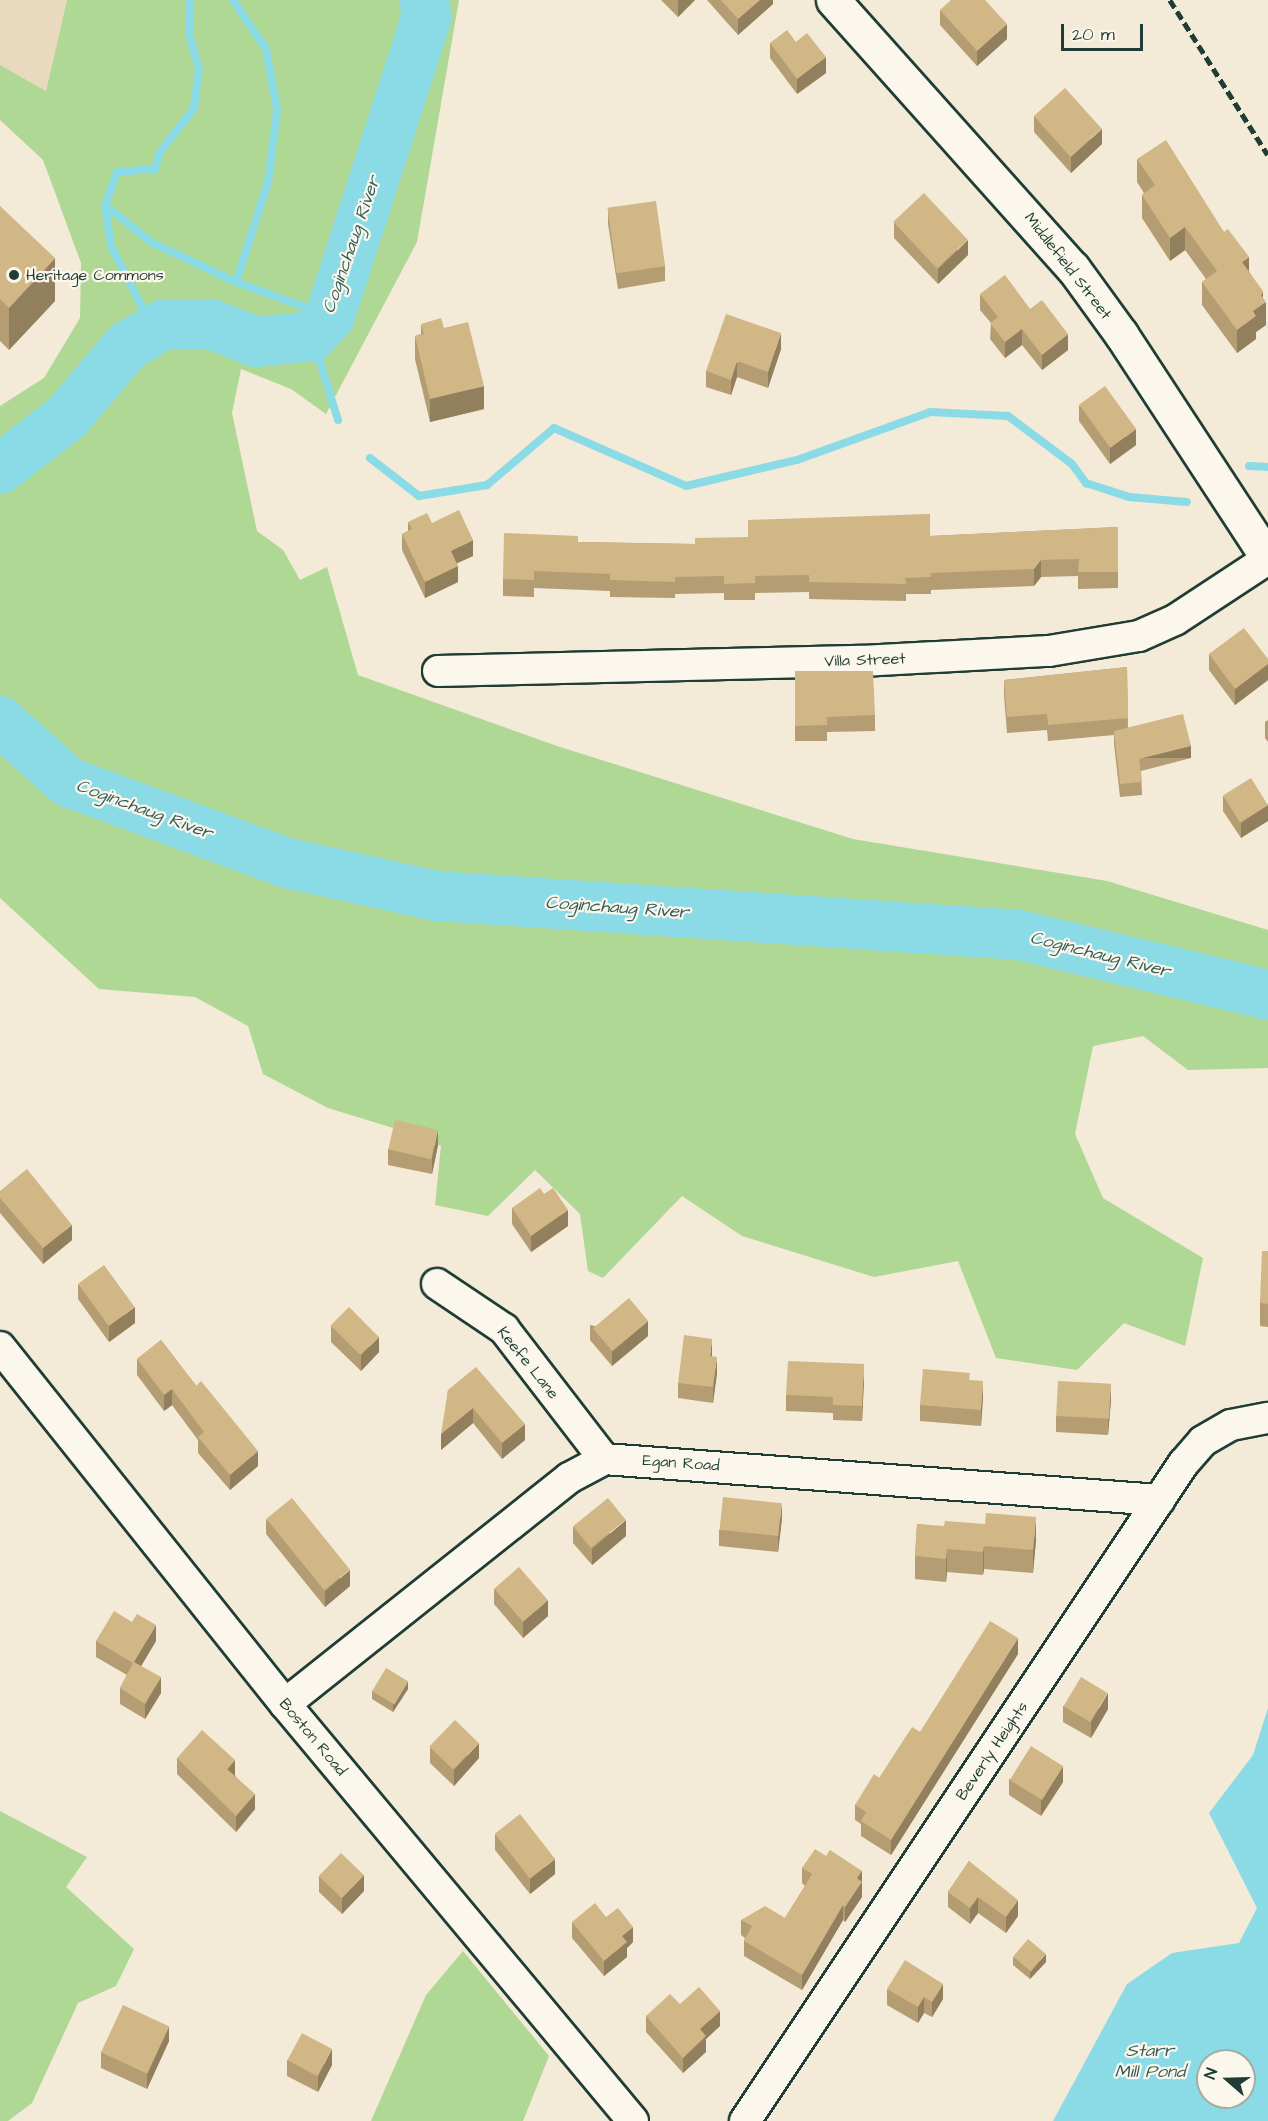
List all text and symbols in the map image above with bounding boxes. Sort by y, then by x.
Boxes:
scale bar [1064,12,1146,50]
text: 20 m [1072,22,1115,47]
water label: Coginchaug River [318,174,386,316]
street label: Middlefield Street [1020,209,1116,323]
place label: Heritage Commons [26,265,164,285]
marker: Heritage Commons [7,268,21,282]
street label: Villa Street [824,649,906,671]
water label: Coginchaug River [73,775,215,845]
water label: Coginchaug River [545,892,689,924]
water label: Coginchaug River [1028,927,1172,983]
street label: Keefe Lane [493,1323,563,1403]
street label: Egan Road [642,1451,720,1475]
street label: Boston Road [275,1694,351,1780]
street label: Beverly Heights [952,1698,1032,1804]
water label: Starr Mill Pond [1115,2041,1185,2084]
north arrow [1196,2049,1256,2109]
text: N [1199,2065,1223,2082]

